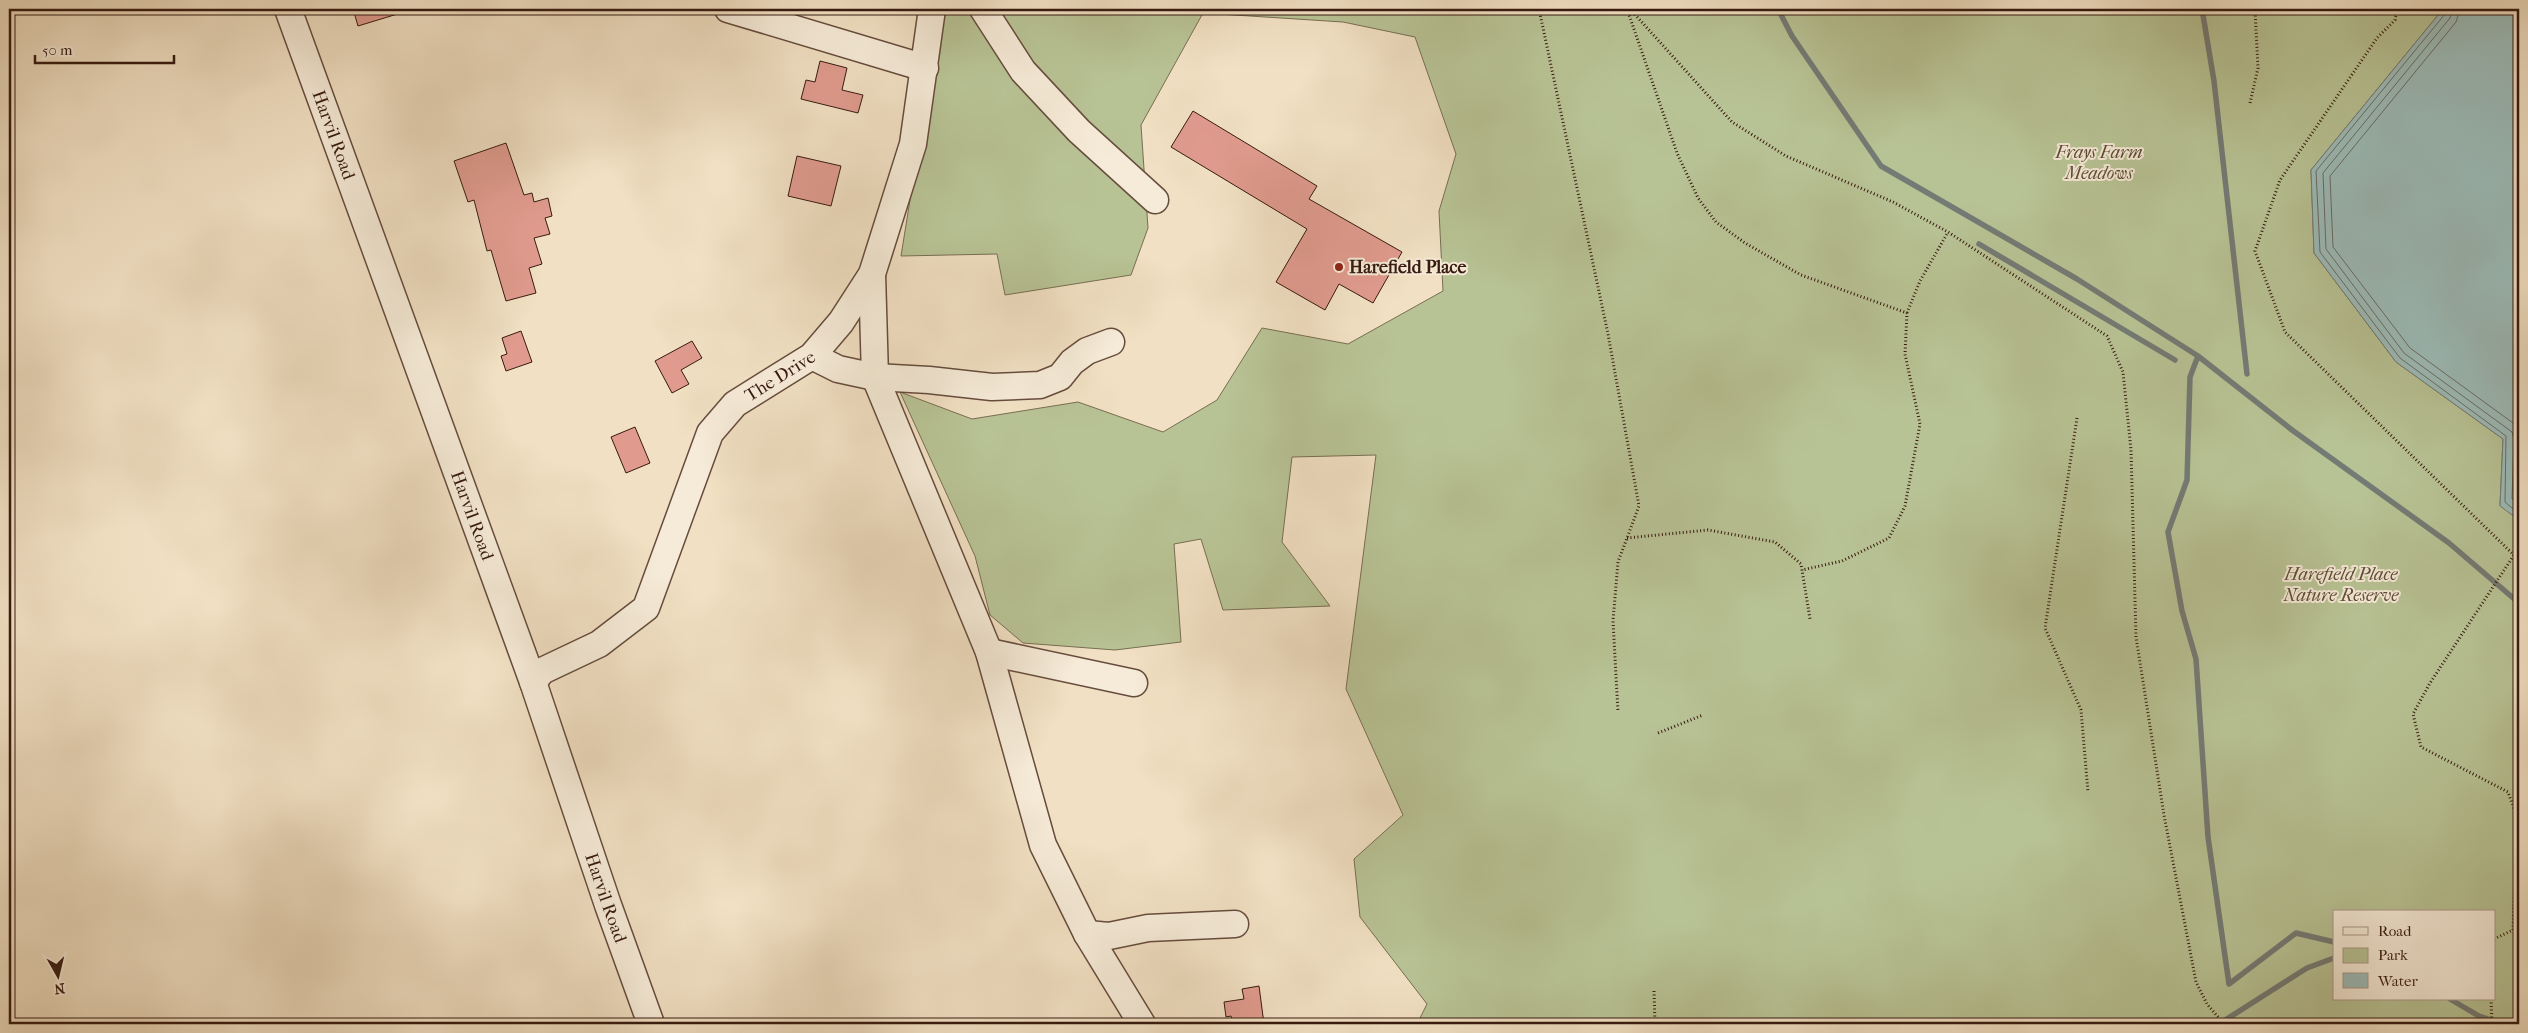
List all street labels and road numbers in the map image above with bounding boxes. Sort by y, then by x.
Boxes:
street label: Harvil Road [308,87,360,183]
street label: The Drive [741,346,819,406]
street label: Harvil Road [447,468,498,563]
street label: Harvil Road [581,850,631,946]

